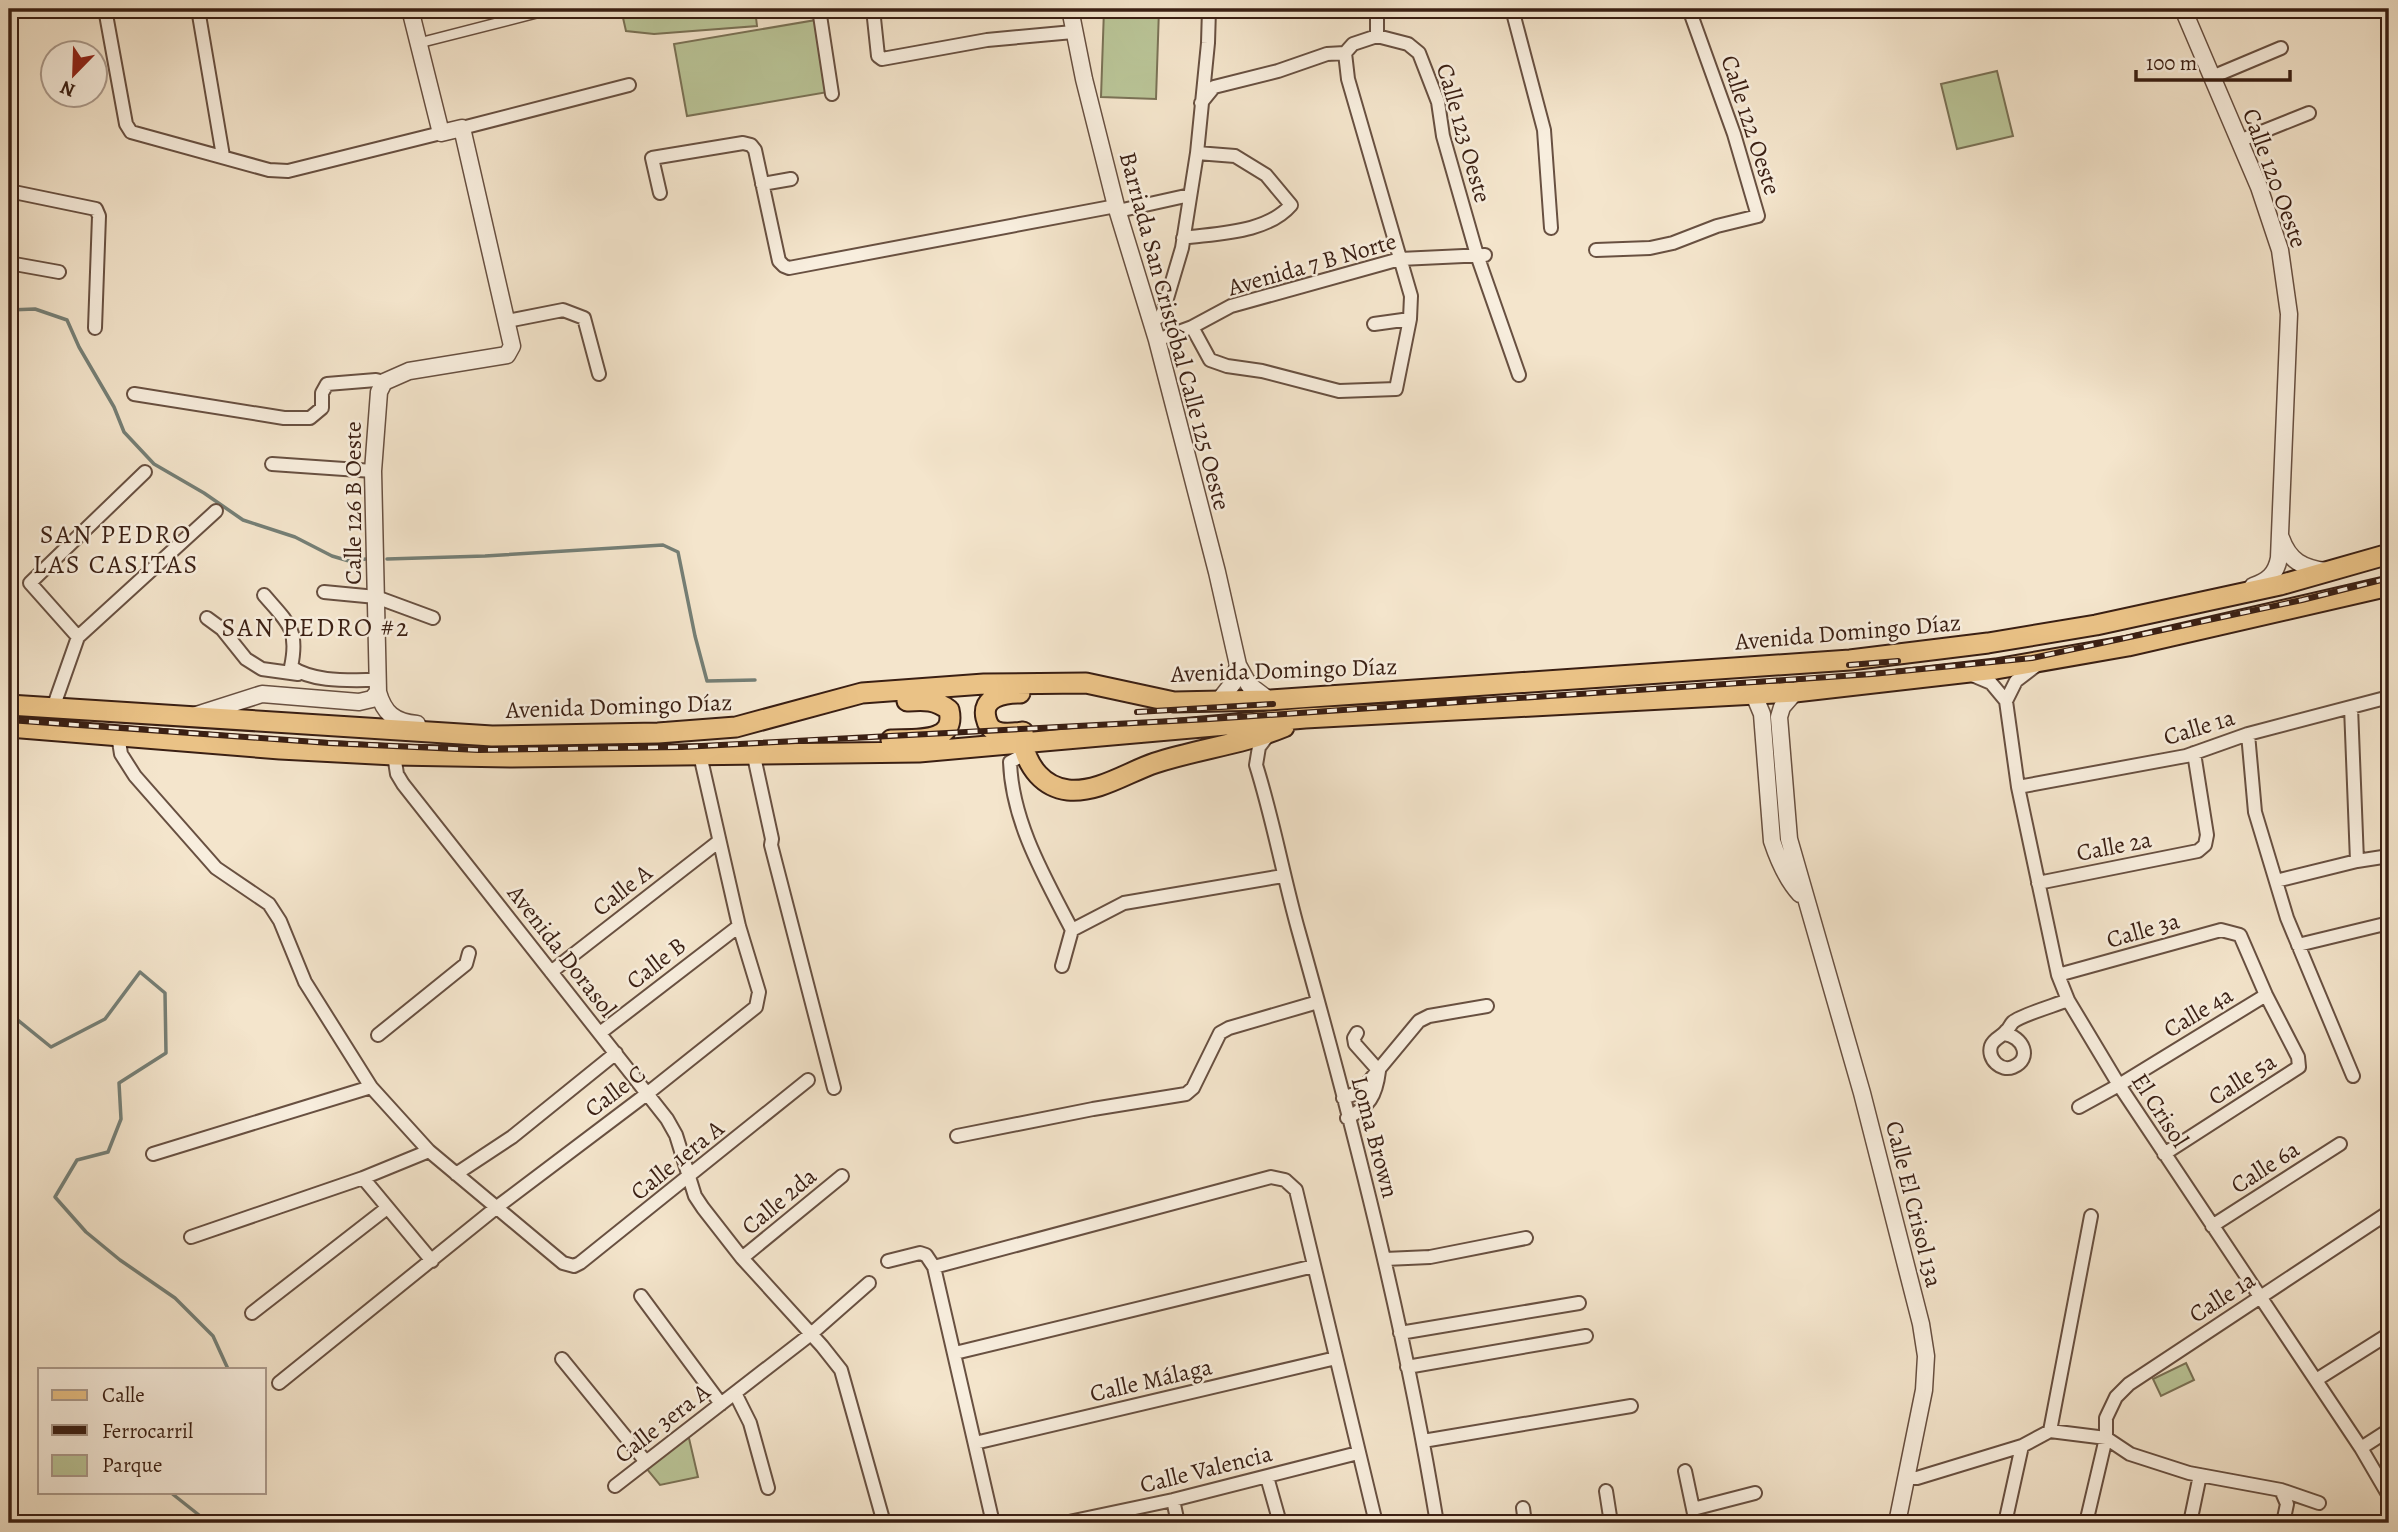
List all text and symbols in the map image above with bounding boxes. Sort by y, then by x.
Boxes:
north arrow [38,38,108,108]
scale bar [2136,38,2290,82]
text: 100 m [2146,49,2197,77]
street label: Calle 122 Oeste [1713,51,1789,199]
street label: Calle 123 Oeste [1429,60,1499,206]
text: N [56,74,79,103]
street label: Calle 120 Oeste [2235,104,2315,252]
street label: Barriada San Cristóbal Calle 125 Oeste [1112,148,1238,514]
street label: Avenida 7 B Norte [1223,225,1400,304]
street label: Calle 126 B Oeste [337,421,369,585]
district label: SAN PEDRO LAS CASITAS [33,517,199,582]
street label: Avenida Domingo Díaz [1733,606,1962,658]
district label: SAN PEDRO #2 [222,610,410,645]
street label: Avenida Domingo Díaz [1169,650,1398,690]
street label: Avenida Domingo Díaz [504,686,733,726]
street label: Calle 1a [2159,701,2239,753]
street label: Calle 2a [2074,823,2155,869]
street label: Calle A [586,856,659,923]
street label: Avenida Dorasol [500,877,624,1024]
street label: Calle 3a [2103,904,2184,956]
street label: Calle B [619,930,693,996]
street label: Calle 4a [2157,978,2239,1045]
street label: Calle 5a [2202,1045,2283,1113]
street label: Calle C [578,1058,652,1124]
street label: El Crisol [2124,1067,2196,1154]
street label: Loma Brown [1343,1073,1407,1201]
street label: Calle 1era A [624,1112,731,1207]
street label: Calle El Crisol 13a [1878,1118,1950,1291]
street label: Calle 6a [2225,1133,2306,1201]
street label: Calle 2da [735,1160,824,1242]
street label: Calle 1a [2183,1263,2262,1330]
street label: Calle Málaga [1087,1350,1216,1410]
legend [38,1368,266,1494]
street label: Calle 3era A [608,1375,717,1470]
text: Calle [102,1381,145,1409]
text: Ferrocarril [102,1417,193,1445]
street label: Calle Valencia [1137,1437,1276,1501]
text: Parque [102,1451,162,1479]

